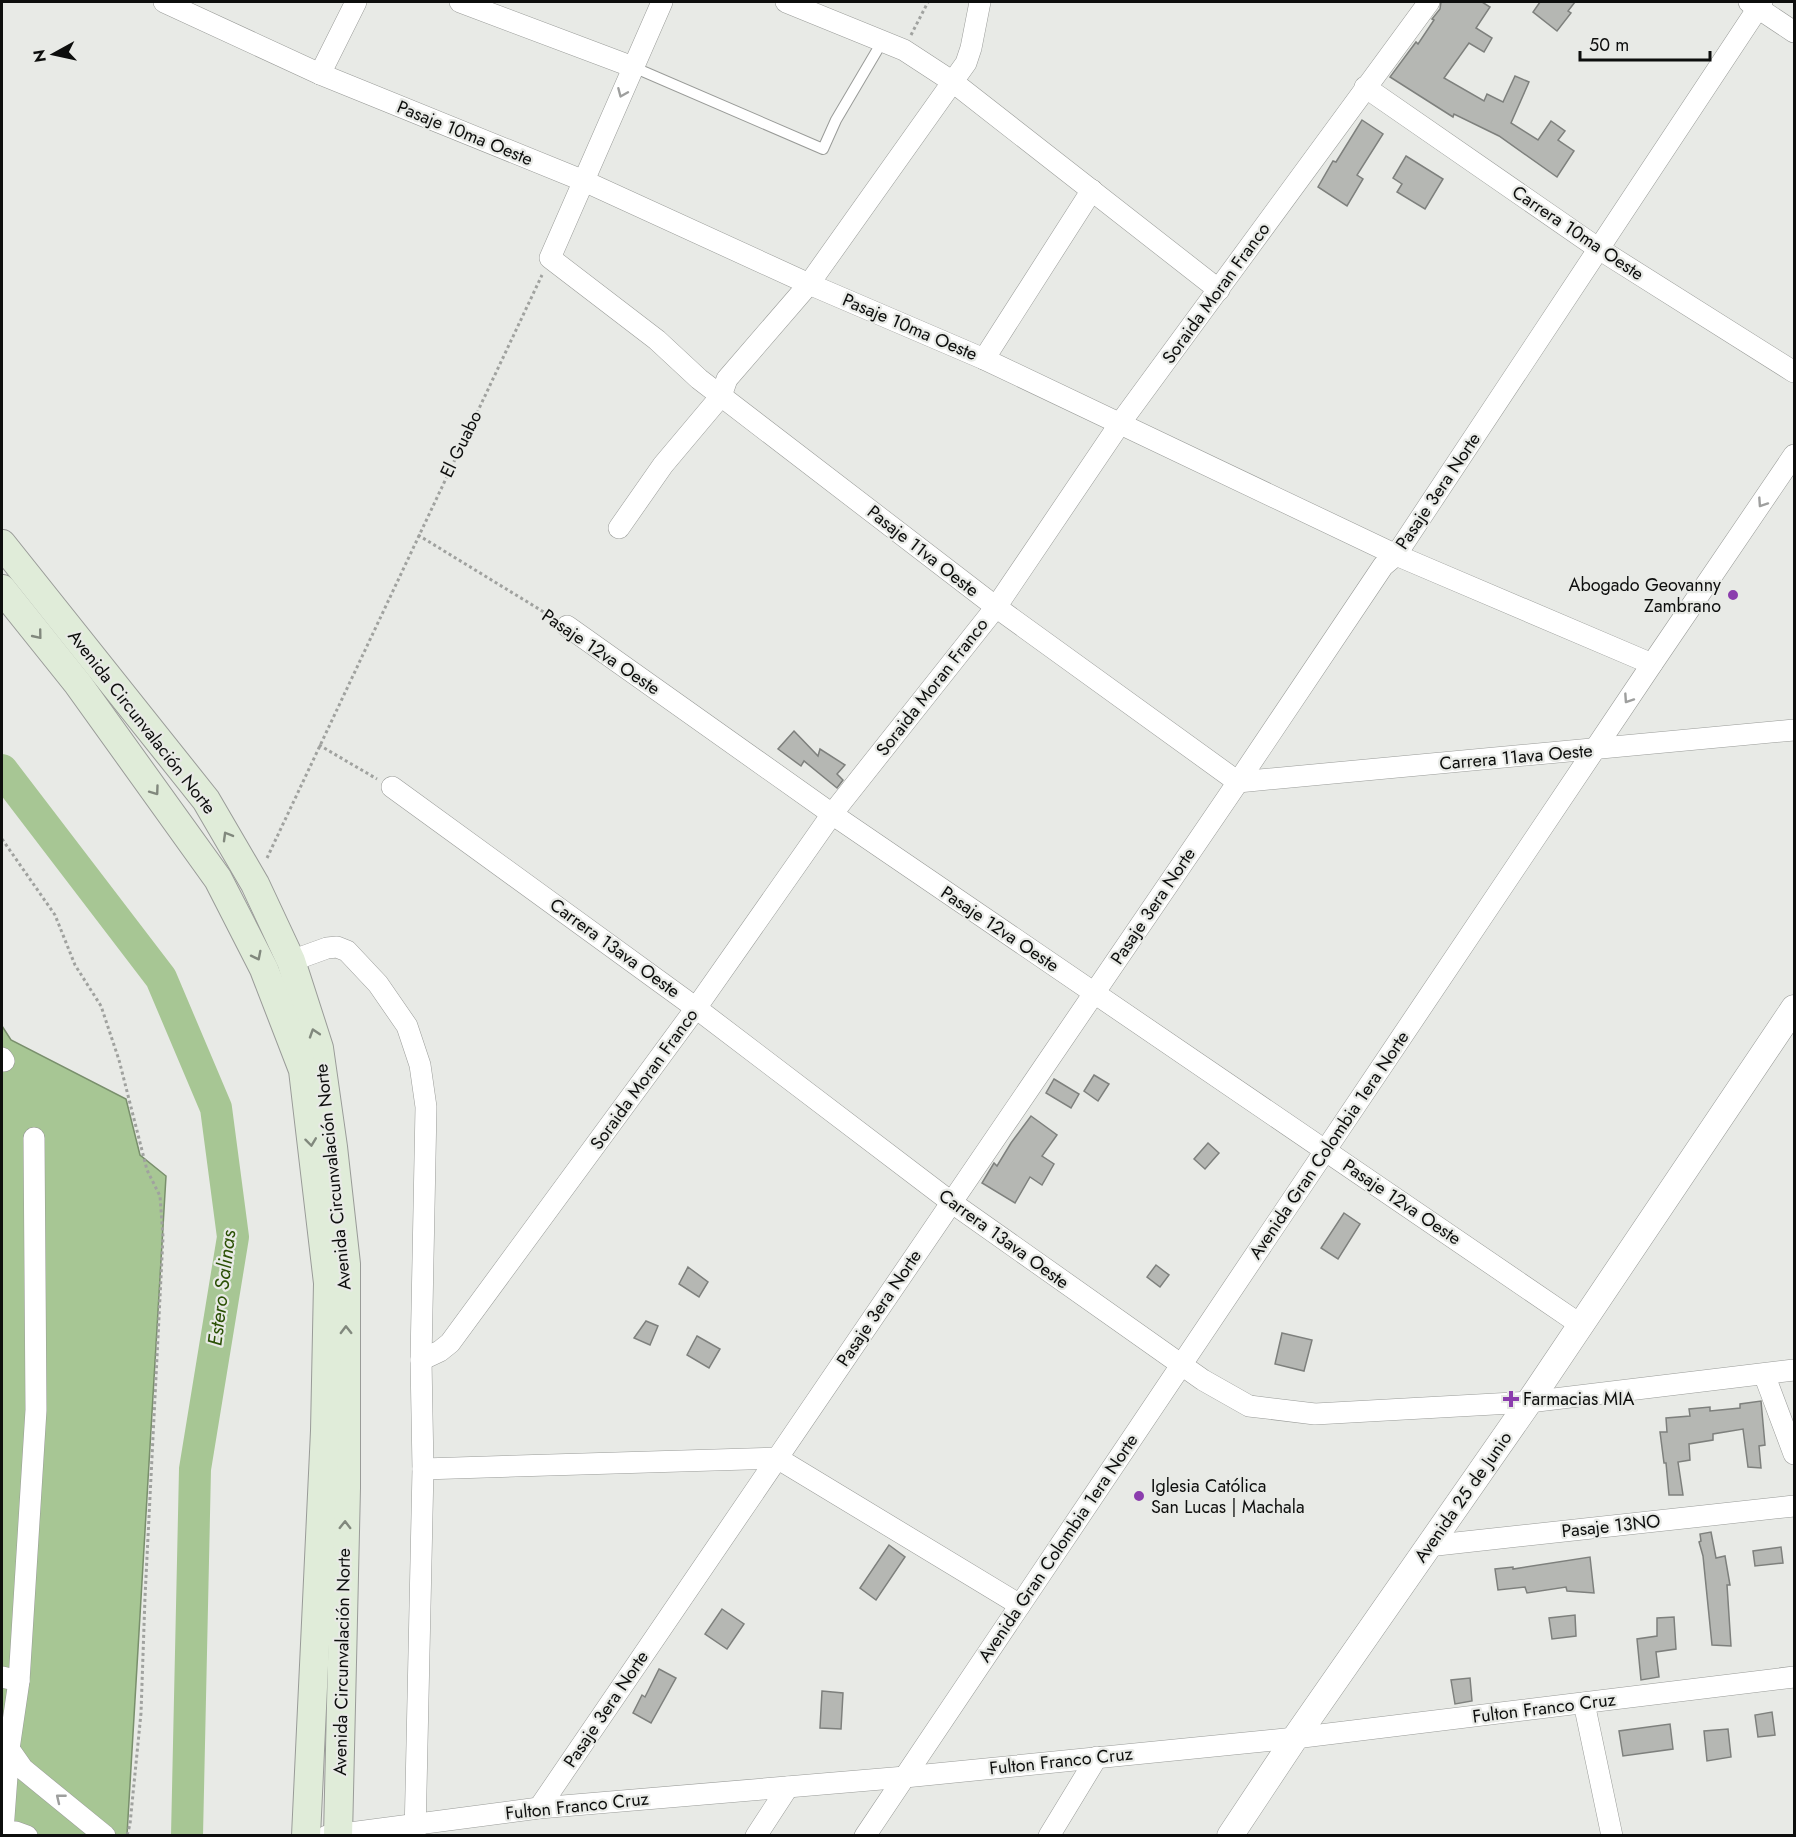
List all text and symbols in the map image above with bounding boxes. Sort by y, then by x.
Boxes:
north arrow [24,24,84,84]
scale bar [1580,24,1710,62]
text: 50 m [1589,32,1629,58]
text: N [27,48,52,64]
one-way arrow [617,87,629,98]
street label: Pasaje 10ma Oeste [393,94,537,172]
street label: Carrera 10ma Oeste [1507,179,1649,287]
street label: Soraida Moran Franco [1156,217,1276,369]
street label: Pasaje 10ma Oeste [838,287,982,367]
street label: El Guabo [434,406,488,482]
street label: Pasaje 3era Norte [1389,427,1487,555]
one-way arrow [1758,497,1769,508]
street label: Pasaje 11va Oeste [862,499,984,603]
place label: Abogado Geovanny Zambrano [1569,572,1721,619]
marker: Abogado Geovanny Zambrano [1726,588,1740,602]
street label: Pasaje 12va Oeste [537,603,665,701]
street label: Soraida Moran Franco [870,612,994,762]
street label: Avenida Circunvalación Norte [62,624,222,820]
one-way arrow [31,628,42,639]
one-way arrow [1625,693,1636,704]
street label: Carrera 11ava Oeste [1438,737,1594,777]
one-way arrow [148,784,159,795]
one-way arrow [223,832,234,842]
street label: Pasaje 3era Norte [1104,842,1202,970]
street label: Pasaje 12va Oeste [936,880,1064,978]
street label: Carrera 13ava Oeste [545,892,685,1004]
one-way arrow [250,950,261,960]
street label: Soraida Moran Franco [584,1003,704,1155]
street label: Avenida Gran Colombia 1era Norte [1243,1026,1415,1264]
one-way arrow [308,1028,321,1039]
street label: Avenida Circunvalación Norte [308,1062,358,1292]
one-way arrow [305,1137,317,1146]
street label: Pasaje 12va Oeste [1338,1153,1466,1251]
street label: Carrera 13ava Oeste [934,1183,1074,1295]
water label: Estero Salinas [201,1228,244,1348]
street label: Pasaje 3era Norte [830,1244,928,1372]
one-way arrow [340,1326,352,1335]
place label: Farmacias MIA [1523,1386,1635,1412]
marker: Farmacias MIA [1504,1392,1518,1406]
street label: Avenida 25 de Junio [1408,1426,1518,1568]
street label: Avenida Gran Colombia 1era Norte [972,1429,1144,1667]
place label: Iglesia Católica San Lucas | Machala [1151,1473,1305,1520]
marker: Iglesia Católica San Lucas | Machala [1132,1489,1146,1503]
street label: Pasaje 13NO [1560,1508,1662,1544]
one-way arrow [339,1521,352,1530]
street label: Avenida Circunvalación Norte [327,1548,357,1776]
street label: Pasaje 3era Norte [557,1645,655,1773]
street label: Fulton Franco Cruz [1471,1686,1618,1730]
street label: Fulton Franco Cruz [988,1740,1135,1781]
street label: Fulton Franco Cruz [504,1785,651,1826]
one-way arrow [55,1795,66,1806]

